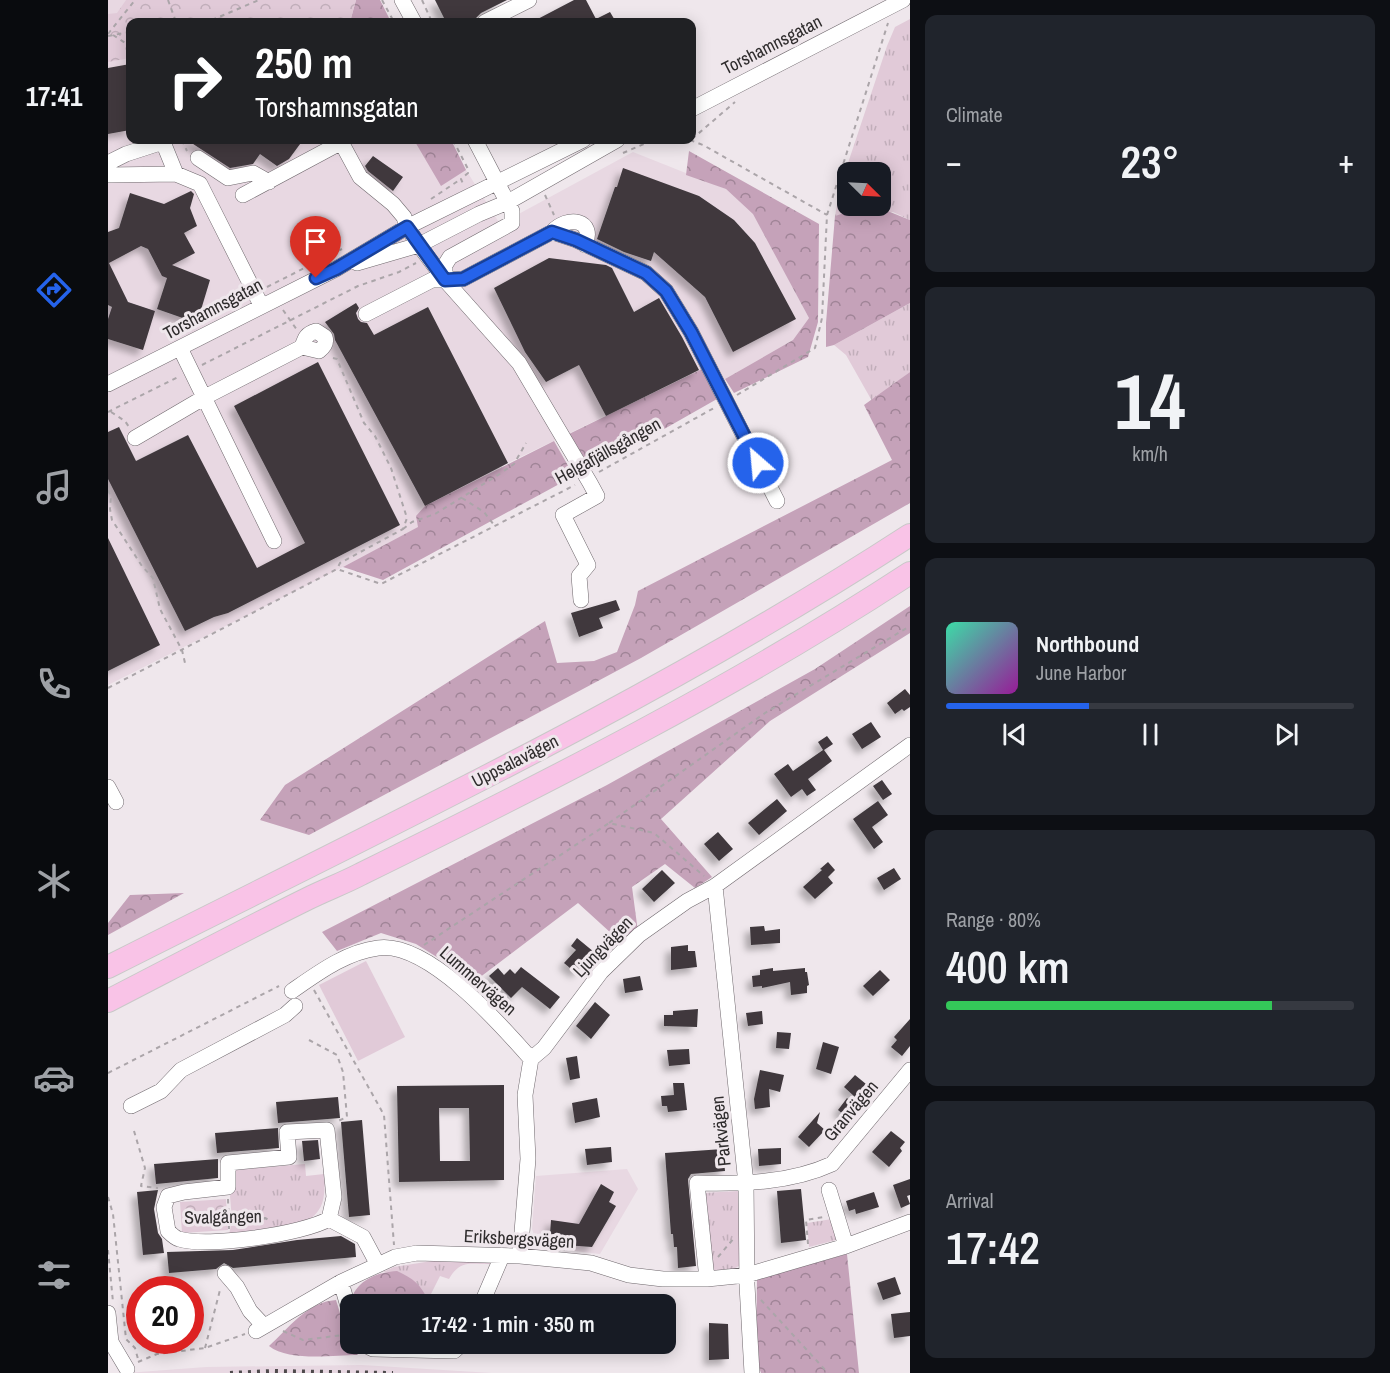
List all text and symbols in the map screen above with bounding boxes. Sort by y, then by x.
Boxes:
street label: Torshamnsgatan [717,9,826,80]
text: 250 m [255,35,353,91]
icon: right [156,42,234,120]
text: 17:41 [26,78,82,114]
text: Torshamnsgatan [255,89,419,125]
text: Climate [946,101,1003,128]
text: 23° [1120,131,1180,192]
text: − [946,139,962,183]
text: + [1338,139,1354,183]
north arrow [837,162,891,216]
map controls [837,162,891,216]
pin [290,216,341,278]
icon: arrive [299,225,332,258]
icon: directions [33,269,75,311]
street label: Torshamnsgatan [159,272,267,345]
text: 14 [1114,348,1186,453]
street label: Helgafjällsgången [550,411,665,490]
position arrow [726,431,790,495]
text: km/h [1132,440,1168,467]
icon: music [33,466,75,508]
text: Northbound [1036,629,1139,659]
text: June Harbor [1036,659,1126,686]
icon: phone [33,663,75,705]
icon: previous [998,718,1031,751]
icon: pause [1134,718,1167,751]
icon: next [1270,718,1303,751]
street label: Uppsalavägen [467,728,562,793]
icon: climate [33,860,75,902]
text: Range · 80% [946,906,1041,933]
street label: Ljungvägen [567,911,638,983]
text: 400 km [946,936,1070,997]
street label: Lummervägen [435,940,522,1021]
icon: car [33,1057,75,1099]
street label: Granvägen [818,1075,884,1147]
street label: Parkvägen [704,1095,737,1167]
text: Arrival [946,1187,993,1214]
street label: Svalgången [184,1203,262,1230]
text: 17:42 [946,1217,1040,1278]
street label: Eriksbergsvägen [463,1223,575,1254]
icon: filters [33,1254,75,1296]
speed limit sign: 20 [126,1276,204,1354]
text: 17:42 · 1 min · 350 m [421,1309,595,1339]

